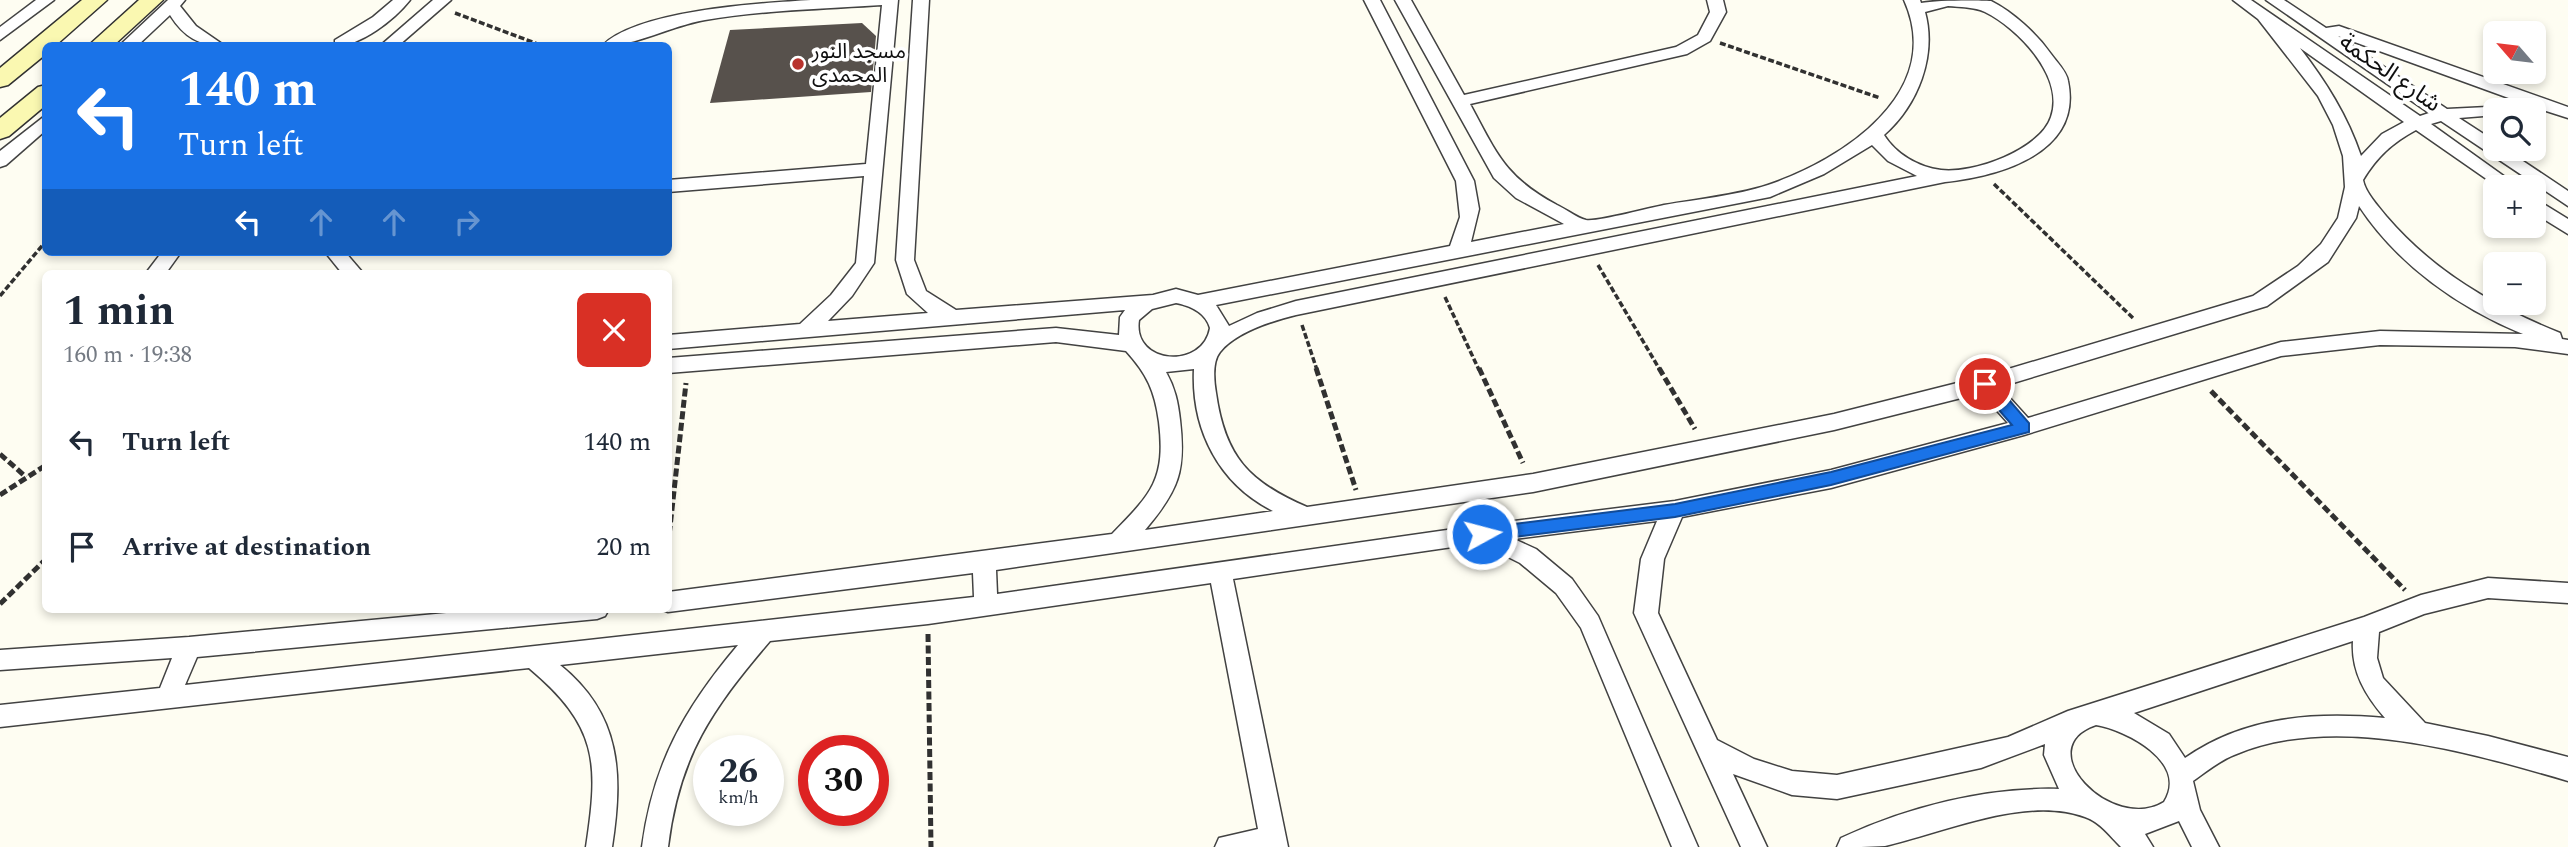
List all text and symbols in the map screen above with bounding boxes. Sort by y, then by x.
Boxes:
north arrow [2483,21,2546,84]
map controls [2483,21,2546,315]
street label: شارع الحكمة [2331,24,2449,122]
place label: مسجد النور المحمدى [811,36,906,92]
text: 140 m [178,53,317,128]
marker: مسجد النور المحمدى [790,56,806,72]
icon: left [63,70,154,161]
button: search [2483,98,2546,161]
text: Turn left [178,121,304,170]
button: + [2483,175,2546,238]
icon: left [229,203,267,241]
icon: ahead [302,203,340,241]
icon: ahead [375,203,413,241]
icon: right [448,203,486,241]
button: − [2483,252,2546,315]
text: 1 min [63,280,175,343]
button: close [577,293,651,367]
text: 160 m · 19:38 [63,338,192,373]
pin [1955,354,2015,414]
icon: arrive [1966,365,2004,403]
text: Turn left [122,422,230,462]
text: 140 m [583,422,651,462]
icon: left [63,423,101,461]
position arrow [1445,497,1519,571]
text: Arrive at destination [122,527,371,567]
text: 20 m [596,527,651,567]
icon: arrive [63,528,101,566]
speed limit sign: 30 [798,735,889,826]
text: 26 [719,745,758,798]
text: km/h [718,784,759,811]

